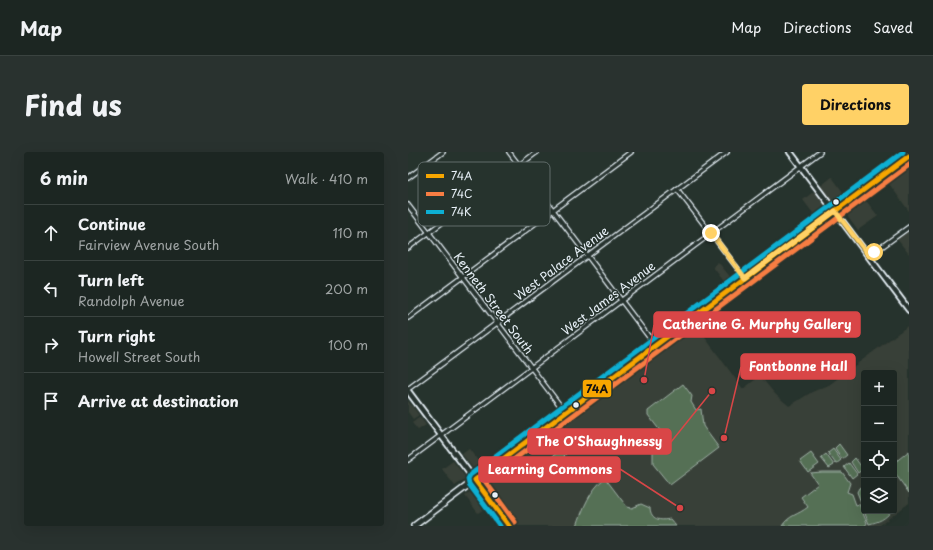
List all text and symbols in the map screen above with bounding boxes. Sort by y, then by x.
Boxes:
text: Map [20,14,62,42]
text: Map [731,17,761,38]
text: Directions [783,17,851,38]
text: Saved [873,17,913,38]
text: Find us [24,83,122,126]
button: Directions [802,84,909,125]
legend [418,162,550,226]
text: 6 min [40,165,88,191]
text: 74A [451,167,472,184]
text: Walk · 410 m [285,169,368,188]
text: 74C [451,185,473,202]
unlabelled marker [831,197,841,207]
text: 74K [451,203,472,220]
text: Continue [78,212,146,235]
street label: West Palace Avenue [510,221,612,305]
icon: ahead [40,222,62,244]
text: 110 m [333,223,368,242]
route end [702,224,720,242]
text: Fairview Avenue South [78,235,219,254]
route start [865,243,883,261]
street label: Kenneth Street South [450,248,538,358]
street label: West James Avenue [557,256,659,339]
text: Turn left [78,268,144,291]
icon: left [40,278,62,300]
text: 200 m [325,279,368,298]
text: Randolph Avenue [78,291,185,310]
callout: Catherine G. Murphy Gallery [654,312,860,337]
text: Catherine G. Murphy Gallery [663,314,851,333]
text: Turn right [78,324,155,347]
icon: right [40,334,62,356]
text: 100 m [328,335,368,354]
text: Howell Street South [78,347,200,366]
callout: Fontbonne Hall [741,354,855,379]
text: Fontbonne Hall [749,356,848,375]
map controls [861,370,897,514]
button: + [861,370,897,406]
line badge: 74A [582,379,612,398]
text: 74A [586,380,608,397]
text: Arrive at destination [78,389,239,412]
icon: arrive [40,390,62,412]
unlabelled marker [571,400,581,410]
button: − [861,406,897,442]
callout: The O'Shaughnessy [528,429,671,454]
text: The O'Shaughnessy [536,431,662,450]
button: locate [861,442,897,478]
callout: Learning Commons [479,457,620,482]
text: Learning Commons [488,459,612,478]
button: layers [861,478,897,514]
unlabelled marker [490,490,500,500]

